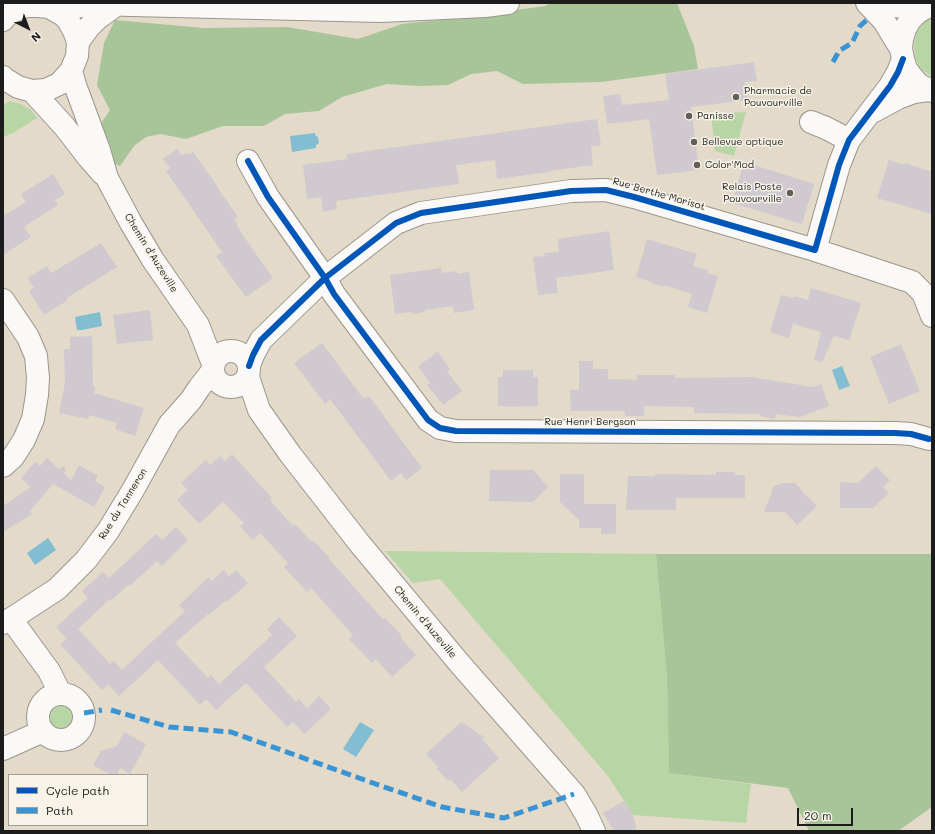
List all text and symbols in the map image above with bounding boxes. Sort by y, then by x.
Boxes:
north arrow [8,8,48,48]
text: N [28,29,44,46]
place label: Pharmacie de Pouvourville [744,85,812,108]
marker: Pharmacie de Pouvourville [731,92,741,102]
place label: Panisse [697,110,734,122]
marker: Panisse [684,111,694,121]
place label: Bellevue optique [702,136,783,148]
marker: Bellevue optique [689,137,699,147]
place label: Color'Mod [705,159,754,171]
marker: Color'Mod [692,160,702,170]
street label: Rue Berthe Morisot [612,175,706,213]
place label: Relais Poste Pouvourville [722,181,782,204]
marker: Relais Poste Pouvourville [785,188,795,198]
street label: Chemin d'Auzeville [122,211,180,295]
street label: Rue Henri Bergson [545,416,635,428]
street label: Rue du Tanneron [96,466,150,542]
street label: Chemin d'Auzeville [391,583,459,661]
legend [8,774,148,826]
text: Cycle path [46,782,109,798]
scale bar [799,800,855,826]
text: Path [46,802,73,818]
text: 20 m [804,807,832,823]

